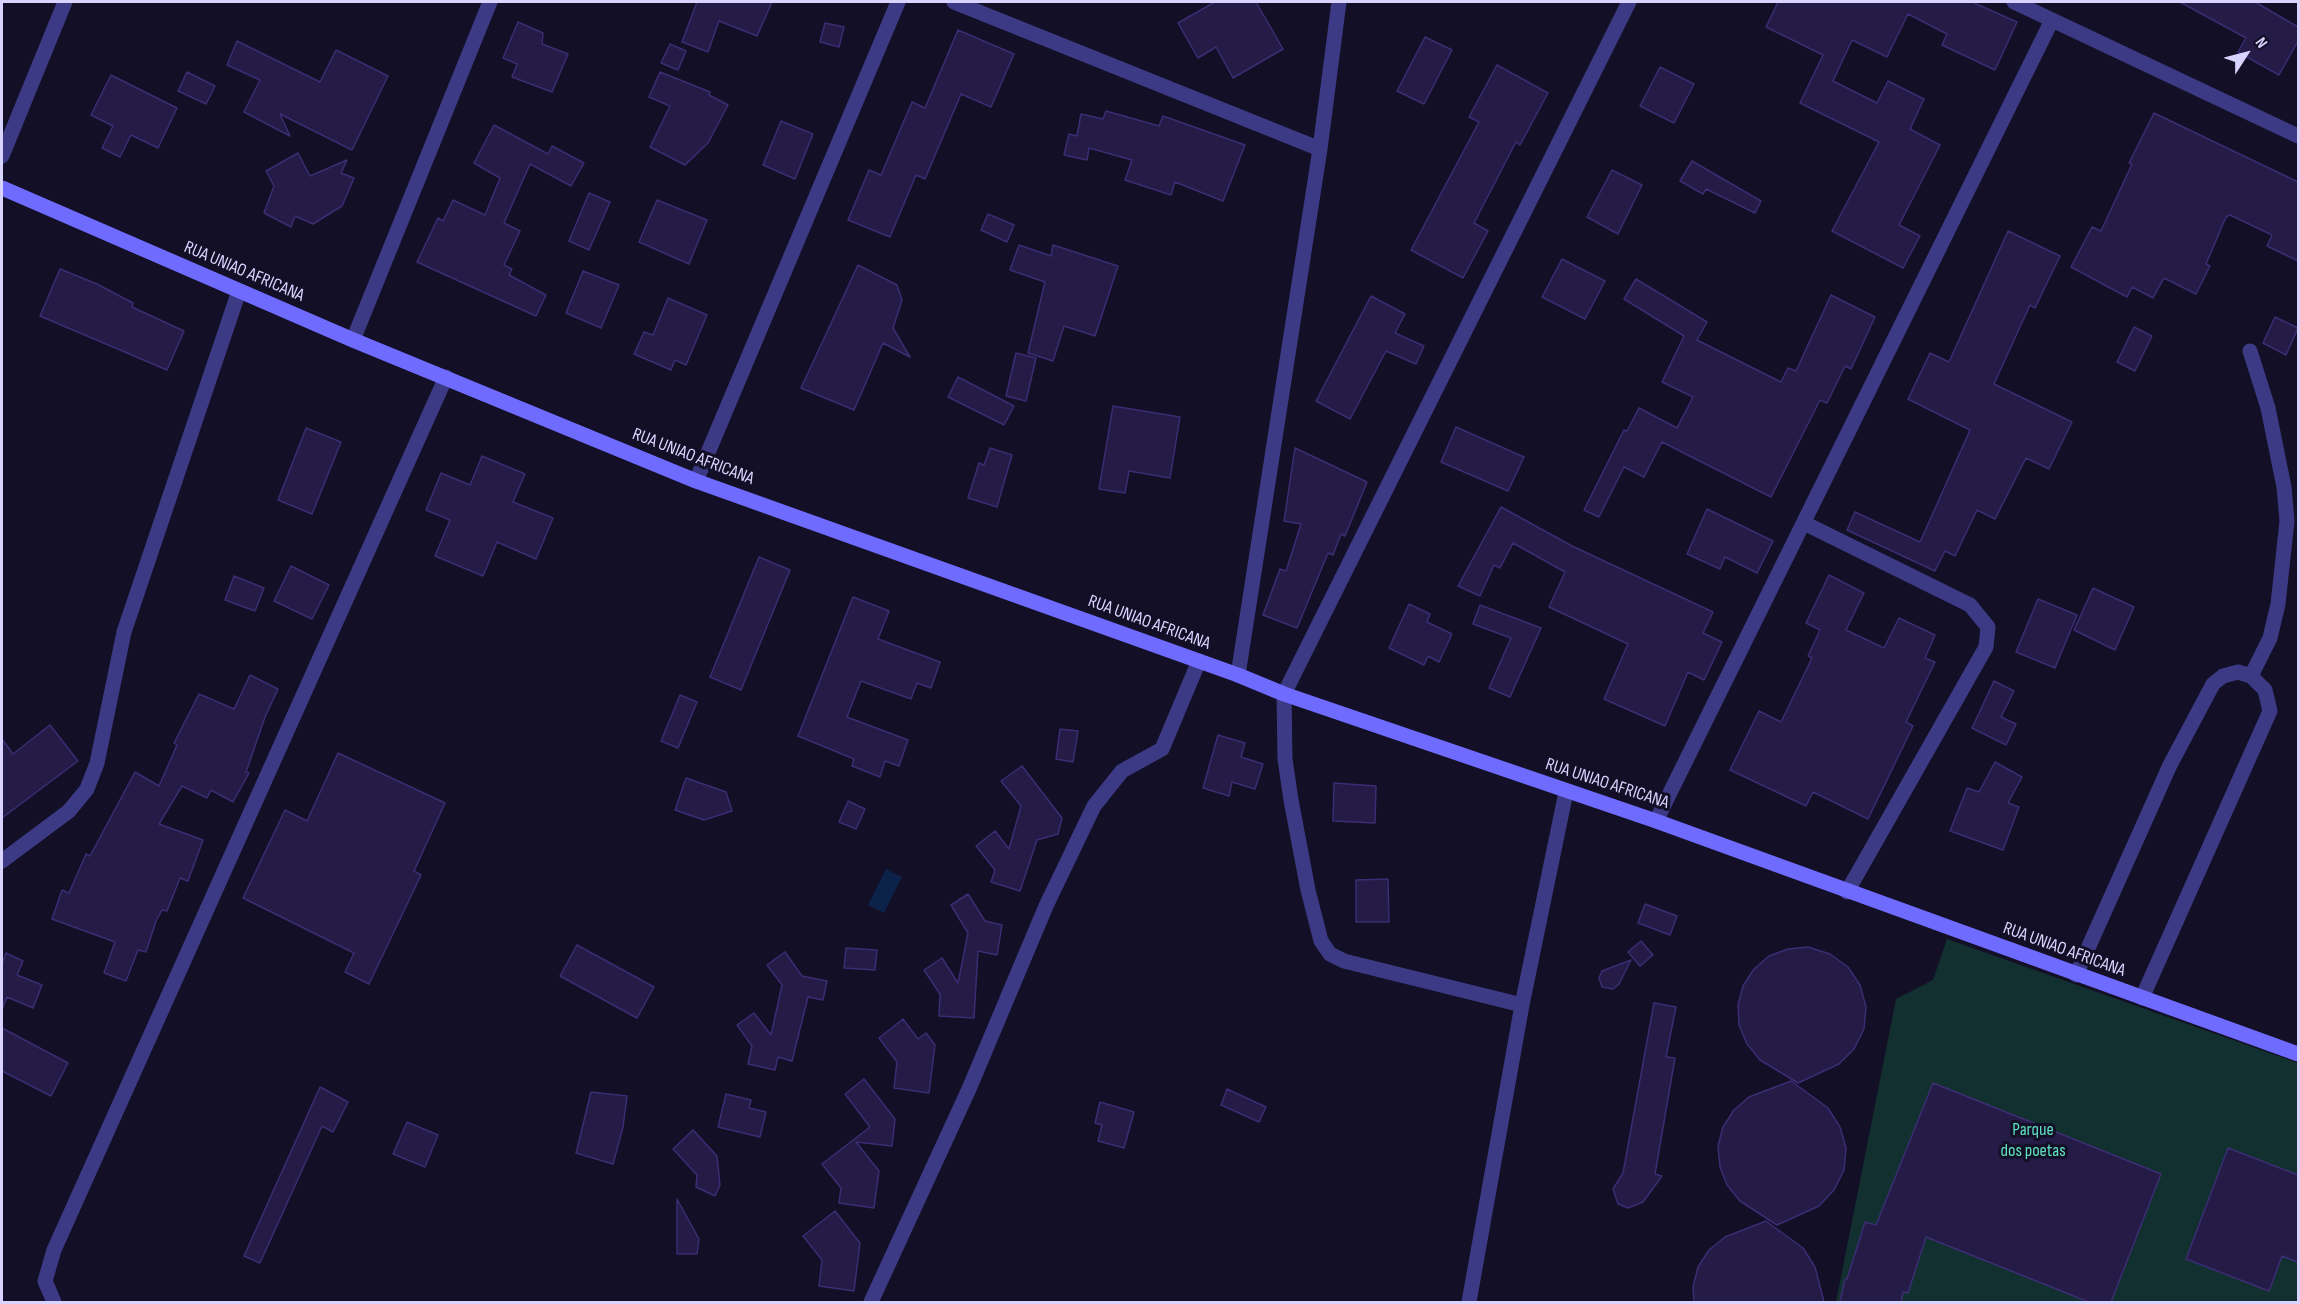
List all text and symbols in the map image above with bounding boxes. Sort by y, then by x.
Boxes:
north arrow [2216,24,2276,84]
text: N [2251,34,2271,52]
street label: RUA UNIAO AFRICANA [181,237,307,307]
street label: RUA UNIAO AFRICANA [629,424,757,490]
street label: RUA UNIAO AFRICANA [1085,591,1213,655]
street label: RUA UNIAO AFRICANA [1542,754,1672,814]
street label: RUA UNIAO AFRICANA [2000,918,2128,982]
park label: Parque dos poetas [2000,1119,2066,1162]

